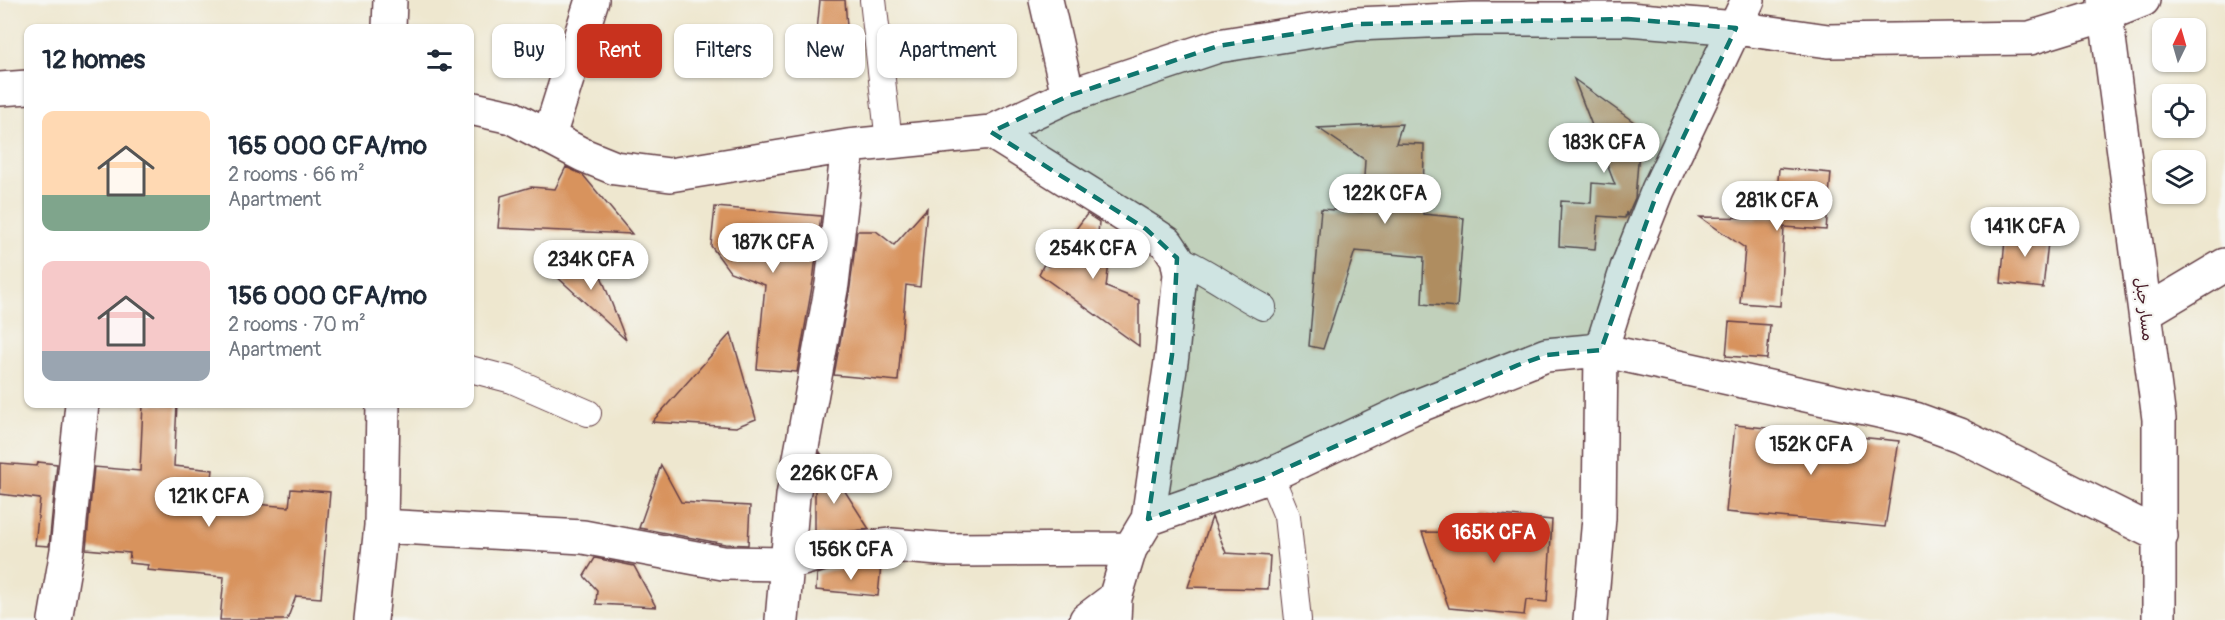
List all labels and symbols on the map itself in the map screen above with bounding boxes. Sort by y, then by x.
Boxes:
north arrow [2152,18,2206,72]
pin: 183K CFA [1542,123,1666,174]
pin: 122K CFA [1323,174,1447,225]
pin: 281K CFA [1715,181,1839,232]
pin: 141K CFA [1963,207,2087,258]
pin: 187K CFA [711,223,835,274]
pin: 254K CFA [1031,229,1155,280]
pin: 234K CFA [529,240,653,291]
street label: مسار جبل [2130,276,2158,342]
pin: 152K CFA [1749,425,1873,476]
pin: 226K CFA [772,454,896,505]
pin: 121K CFA [147,477,271,528]
pin: 165K CFA [1432,513,1556,564]
pin: 156K CFA [789,530,913,581]

